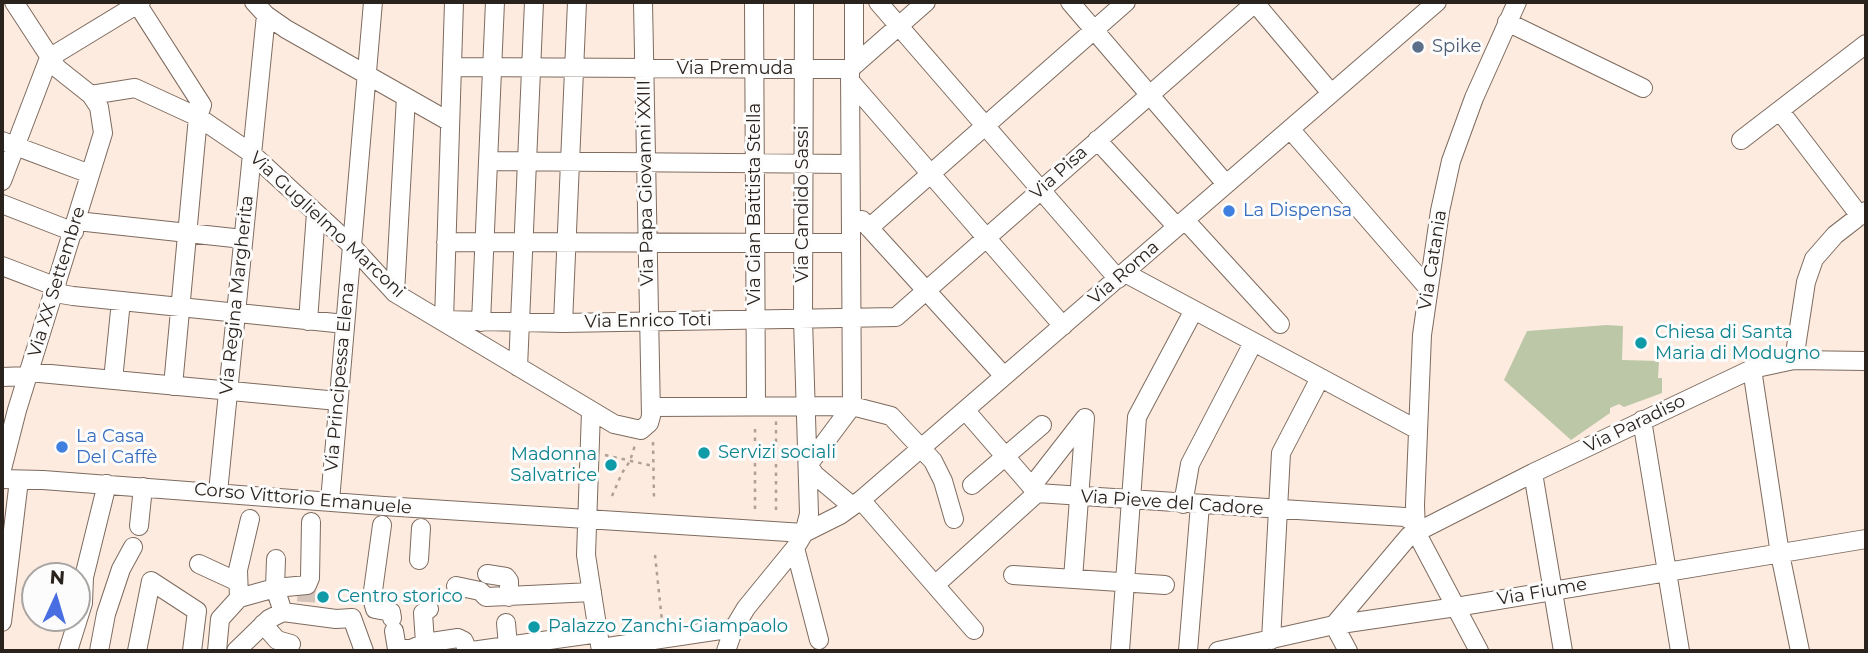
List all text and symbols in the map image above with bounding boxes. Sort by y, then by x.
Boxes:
place label: Spike [1432,36,1481,58]
marker: Spike [1410,39,1426,55]
street label: Via Premuda [677,58,793,80]
street label: Via Papa Giovanni XXIII [633,80,659,286]
street label: Via Gian Battista Stella [744,103,766,305]
street label: Via Candido Sassi [792,125,814,283]
street label: Via Pisa [1026,142,1092,204]
street label: Via Guglielmo Marconi [245,147,409,303]
street label: Via Regina Margherita [216,194,258,396]
place label: La Dispensa [1243,200,1352,222]
marker: La Dispensa [1221,203,1237,219]
street label: Via XX Settembre [24,204,90,360]
street label: Via Catania [1414,208,1452,312]
street label: Via Roma [1084,236,1164,310]
street label: Via Principessa Elena [321,281,359,473]
street label: Via Enrico Toti [584,309,712,333]
place label: Chiesa di Santa Maria di Modugno [1655,322,1820,364]
marker: Chiesa di Santa Maria di Modugno [1633,335,1649,351]
street label: Via Paradiso [1581,390,1689,458]
place label: La Casa Del Caffè [76,426,157,468]
marker: La Casa Del Caffè [54,439,70,455]
place label: Servizi sociali [718,442,836,464]
place label: Madonna Salvatrice [510,444,597,486]
marker: Servizi sociali [696,445,712,461]
marker: Madonna Salvatrice [603,457,619,473]
street label: Corso Vittorio Emanuele [193,479,413,519]
street label: Via Pieve del Cadore [1080,486,1264,520]
north arrow [21,562,91,632]
text: N [49,566,66,590]
street label: Via Fiume [1495,573,1589,611]
place label: Centro storico [337,586,463,608]
marker: Centro storico [315,589,331,605]
place label: Palazzo Zanchi-Giampaolo [548,616,788,638]
marker: Palazzo Zanchi-Giampaolo [526,619,542,635]

